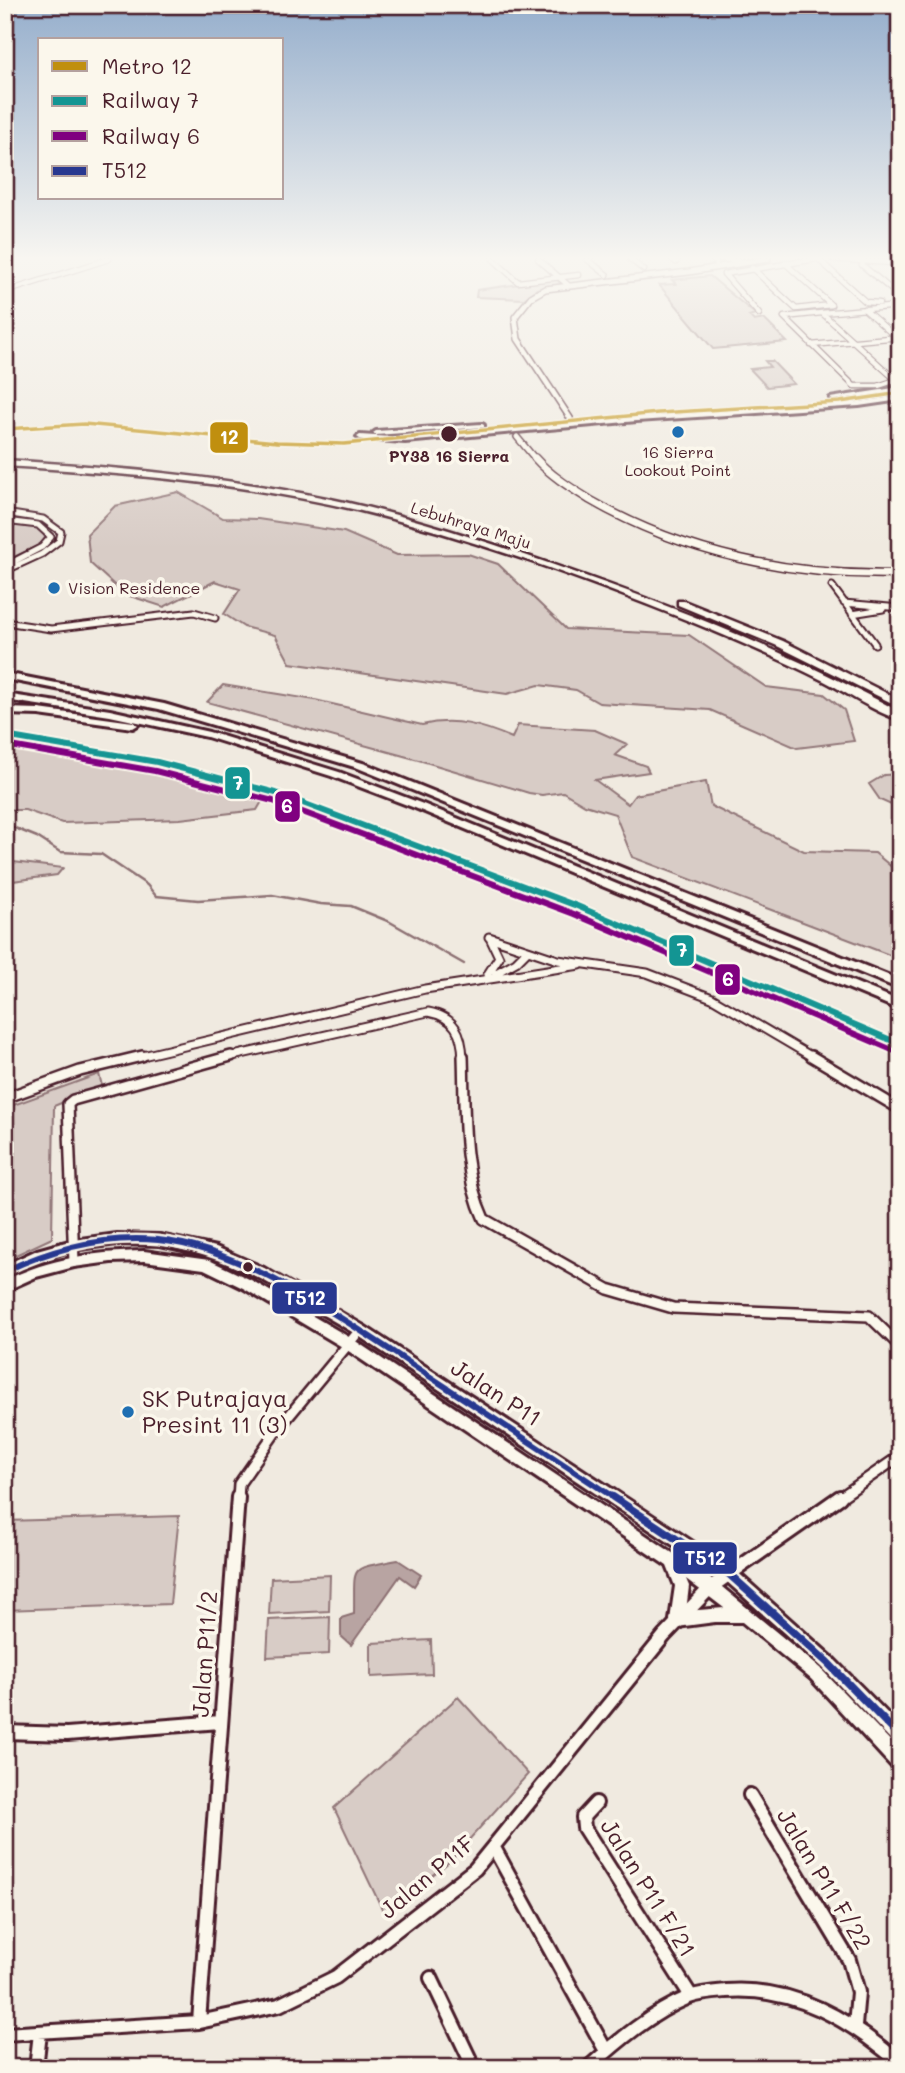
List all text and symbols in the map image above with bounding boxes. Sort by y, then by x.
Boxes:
legend [38,38,284,200]
text: Metro 12 [102,52,192,79]
text: Railway 7 [102,86,199,113]
text: Railway 6 [102,122,200,149]
text: T512 [102,156,147,183]
line badge: 12 [209,421,249,454]
text: 12 [219,424,239,449]
marker: PY38 16 Sierra [439,424,459,444]
marker: 16 Sierra Lookout Point [670,424,686,440]
place label: 16 Sierra Lookout Point [625,441,731,480]
place label: PY38 16 Sierra [389,445,510,466]
street label: Lebuhraya Maju [409,496,534,553]
place label: Vision Residence [68,577,200,598]
marker: Vision Residence [46,580,62,596]
line badge: 7 [224,766,251,800]
text: 7 [233,770,244,795]
line badge: 6 [274,790,301,823]
text: 6 [281,793,293,818]
line badge: 7 [668,934,695,967]
text: 7 [677,937,688,962]
line badge: 6 [714,963,741,996]
text: 6 [722,966,734,991]
unlabelled marker [241,1260,255,1274]
line badge: T512 [271,1281,338,1315]
text: T512 [284,1285,326,1310]
street label: Jalan P11 [446,1352,547,1432]
place label: SK Putrajaya Presint 11 (3) [142,1383,287,1439]
marker: SK Putrajaya Presint 11 (3) [120,1404,136,1420]
line badge: T512 [672,1541,738,1575]
text: T512 [684,1545,726,1570]
street label: Jalan P11/2 [185,1590,223,1718]
street label: Jalan P11 F/22 [771,1802,879,1955]
street label: Jalan P11 F/21 [594,1813,703,1962]
street label: Jalan P11F [373,1828,480,1925]

